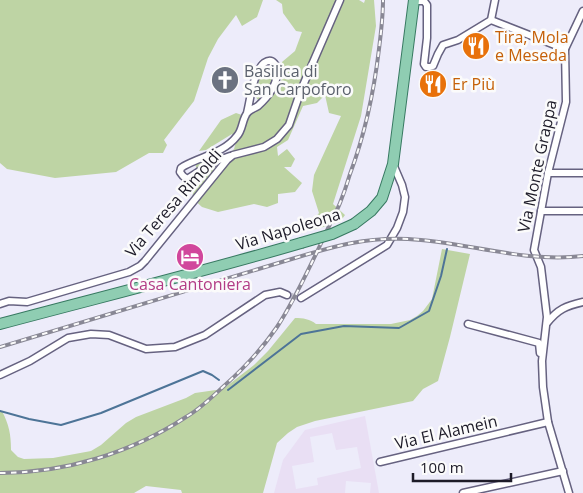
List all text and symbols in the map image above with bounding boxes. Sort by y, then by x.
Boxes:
place label: Tira, Mola e Meseda [495,26,569,66]
restaurant icon: Tira, Mola e Meseda [461,31,491,61]
place label: Basilica di San Carpoforo [244,60,352,100]
church icon: Basilica di San Carpoforo [210,65,240,95]
restaurant icon: Er Più [418,69,448,99]
place label: Er Più [452,73,495,95]
street label: Via Monte Grappa [512,98,562,234]
street label: Via Teresa Rimoldi [120,144,226,262]
street label: Via Napoleona [233,203,343,255]
hotel icon: Casa Cantoniera [175,242,205,272]
place label: Casa Cantoniera [129,273,251,295]
street label: Via El Alamein [393,410,499,454]
scale bar [413,450,510,482]
text: 100 m [420,457,464,477]

